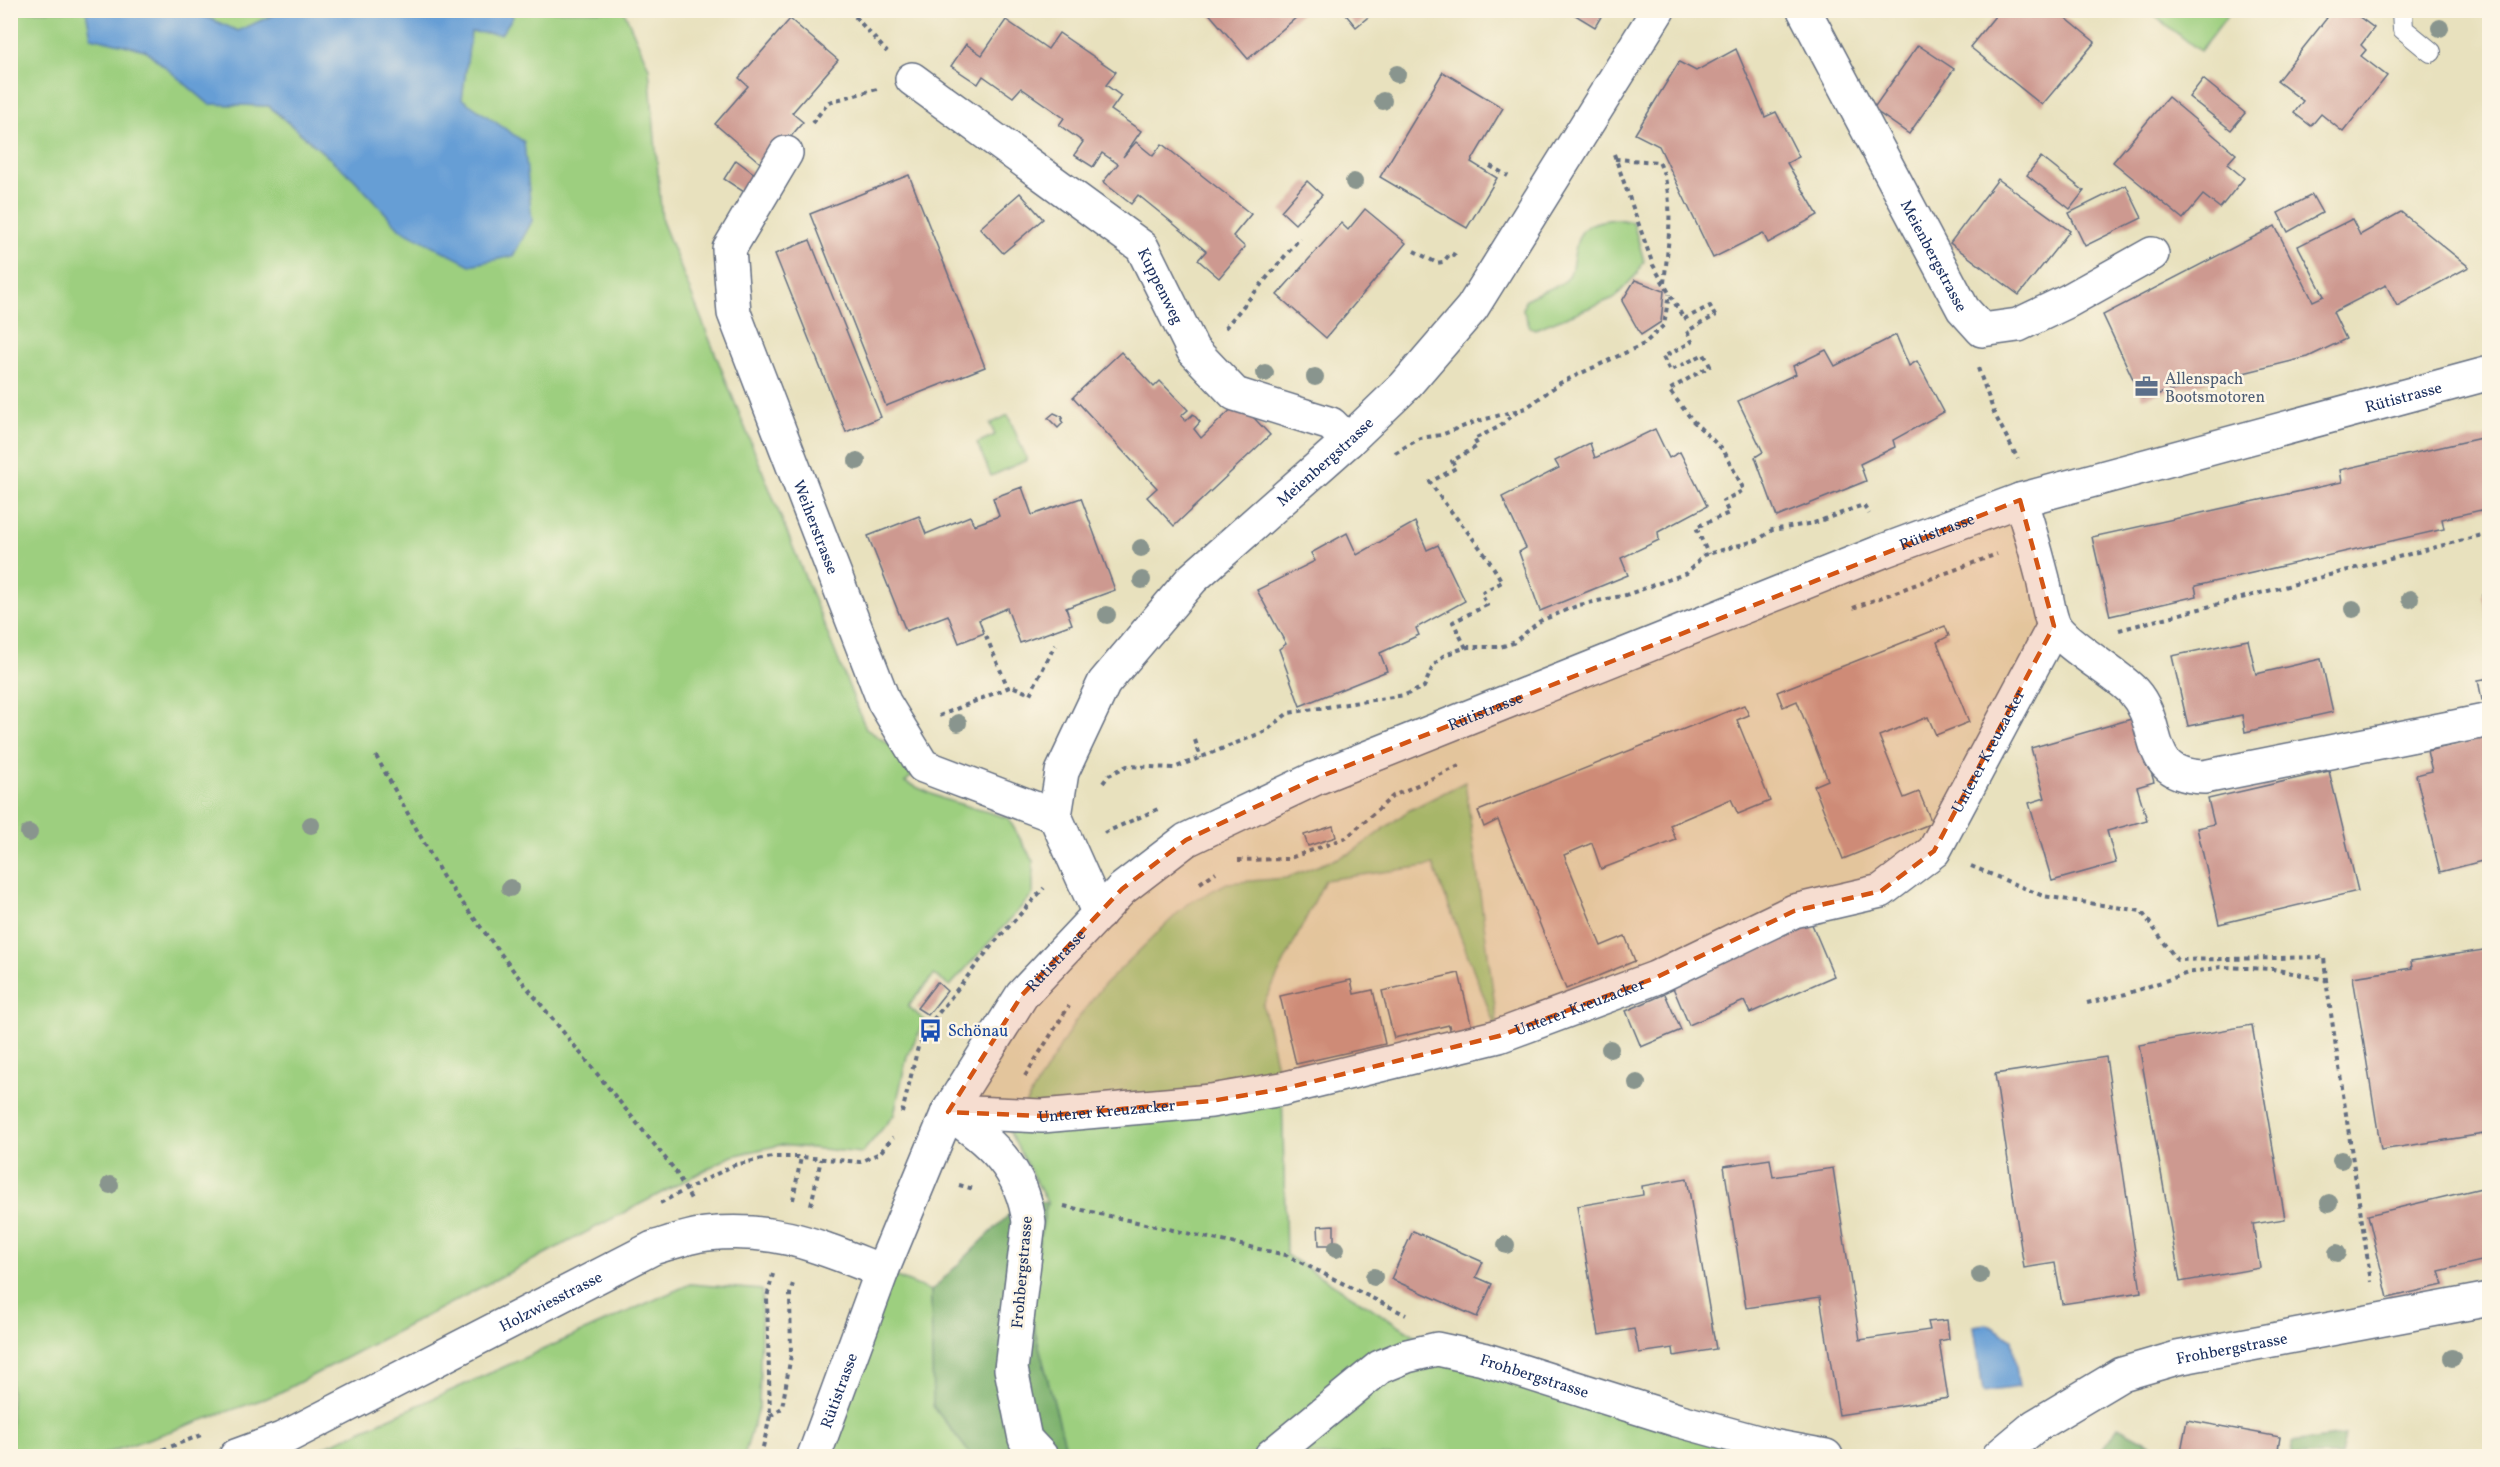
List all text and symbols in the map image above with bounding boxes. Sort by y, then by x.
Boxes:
street label: Meienbergstrasse [1894,197,1972,316]
street label: Kuppenweg [1131,245,1188,329]
place label: Allenspach Bootsmotoren [2165,369,2265,409]
office icon: Allenspach Bootsmotoren [2134,374,2160,400]
street label: Rütistrasse [2363,377,2445,419]
street label: Meienbergstrasse [1272,413,1379,512]
street label: Weiherstrasse [786,477,843,578]
street label: Rütistrasse [1896,509,1978,557]
street label: Unterer Kreuzacker [1947,686,2031,818]
street label: Rütistrasse [1445,687,1526,737]
street label: Rütistrasse [1022,925,1092,997]
street label: Unterer Kreuzacker [1512,974,1649,1042]
bus stop icon: Schönau [917,1017,943,1043]
place label: Schönau [948,1021,1008,1043]
street label: Unterer Kreuzacker [1037,1095,1177,1129]
street label: Frohbergstrasse [1007,1215,1039,1329]
street label: Holzwiesstrasse [496,1267,607,1338]
street label: Frohbergstrasse [2174,1328,2289,1371]
street label: Rütistrasse [816,1350,864,1432]
street label: Frohbergstrasse [1477,1350,1591,1405]

